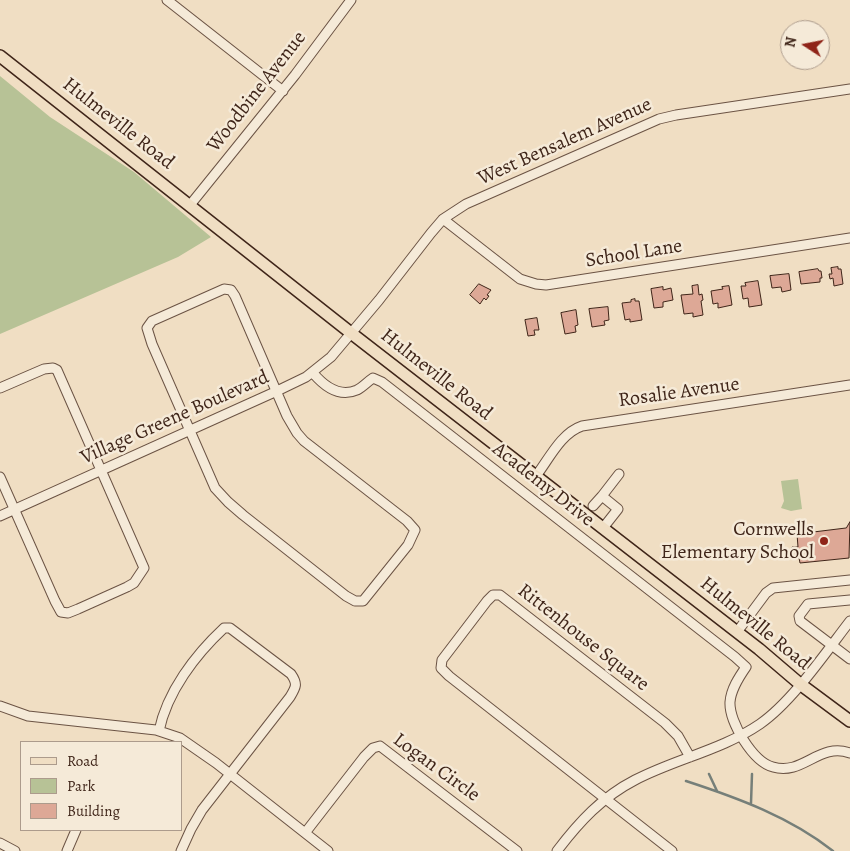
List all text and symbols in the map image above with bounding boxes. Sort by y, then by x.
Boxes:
north arrow [780,20,830,70]
street label: Woodbine Avenue [202,27,312,157]
text: N [780,35,801,49]
street label: Hulmeville Road [57,73,179,175]
street label: West Bensalem Avenue [474,93,656,191]
street label: School Lane [584,235,684,273]
street label: Hulmeville Road [375,324,497,426]
street label: Village Greene Boulevard [77,366,273,470]
street label: Rosalie Avenue [617,373,741,413]
street label: Academy Drive [487,438,599,532]
place label: Cornwells Elementary School [661,518,814,565]
marker: Cornwells Elementary School [818,535,830,547]
street label: Hulmeville Road [695,572,815,676]
street label: Rittenhouse Square [512,579,654,697]
street label: Logan Circle [388,728,484,808]
legend [20,741,182,831]
text: Road [67,751,98,771]
text: Park [67,776,95,796]
text: Building [67,801,120,821]

